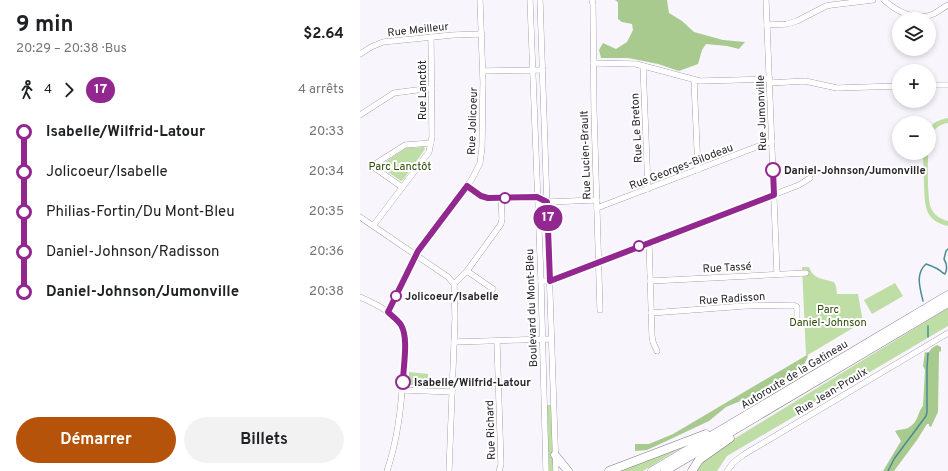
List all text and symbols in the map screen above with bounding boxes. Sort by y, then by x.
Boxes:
text: 9 min [16,12,74,39]
map controls [892,12,936,160]
button: layers [892,12,936,56]
street label: Rue Meilleur [387,20,450,40]
text: $2.64 [303,25,344,44]
text: 20:29 – 20:38 · Bus [16,41,127,57]
street label: Rue Lanctôt [416,60,430,120]
button: + [892,64,936,108]
street label: Rue Jumonville [754,75,770,151]
icon: walk [16,79,38,101]
icon: forward [58,79,80,101]
text: 17 [94,81,107,98]
text: 4 [44,82,52,98]
text: 4 arrêts [298,82,344,98]
street label: Rue Jolicoeur [465,86,481,155]
street label: Rue Le Breton [628,93,646,163]
street label: Rue Lucien-Brault [577,110,595,200]
button: − [892,116,936,160]
text: Isabelle/Wilfrid-Latour [46,123,205,142]
text: 20:33 [309,124,344,140]
street label: Rue Georges-Bilodeau [627,141,735,193]
park label: Parc Lanctôt [369,160,431,174]
marker: Daniel-Johnson/Jumonville [765,162,781,178]
text: Jolicoeur/Isabelle [46,163,168,182]
text: 20:34 [309,164,344,180]
place label: Daniel-Johnson/Jumonville [784,164,926,178]
unlabelled marker [499,192,511,204]
text: Philias-Fortin/Du Mont-Bleu [46,203,235,222]
text: 20:35 [309,204,344,220]
line badge: 17 [530,205,566,231]
text: 17 [541,209,555,226]
unlabelled marker [633,240,645,252]
text: Daniel-Johnson/Radisson [46,243,219,262]
text: 20:36 [309,244,344,260]
street label: Boulevard du Mont-Bleu [523,249,541,367]
street label: Rue Tassé [702,260,752,276]
text: Daniel-Johnson/Jumonville [46,283,239,302]
text: 20:38 [309,284,344,300]
marker: Jolicoeur/Isabelle [390,290,402,302]
place label: Jolicoeur/Isabelle [405,290,499,304]
street label: Rue Radisson [698,290,766,308]
park label: Parc Daniel-Johnson [789,303,867,330]
street label: Autoroute de la Gatineau [738,337,851,412]
street label: Rue Jean-Proulx [793,365,870,419]
marker: Isabelle/Wilfrid-Latour [395,374,411,390]
place label: Isabelle/Wilfrid-Latour [414,376,531,390]
street label: Rue Richard [483,400,499,460]
button: Démarrer [16,417,176,463]
button: Billets [184,417,344,463]

